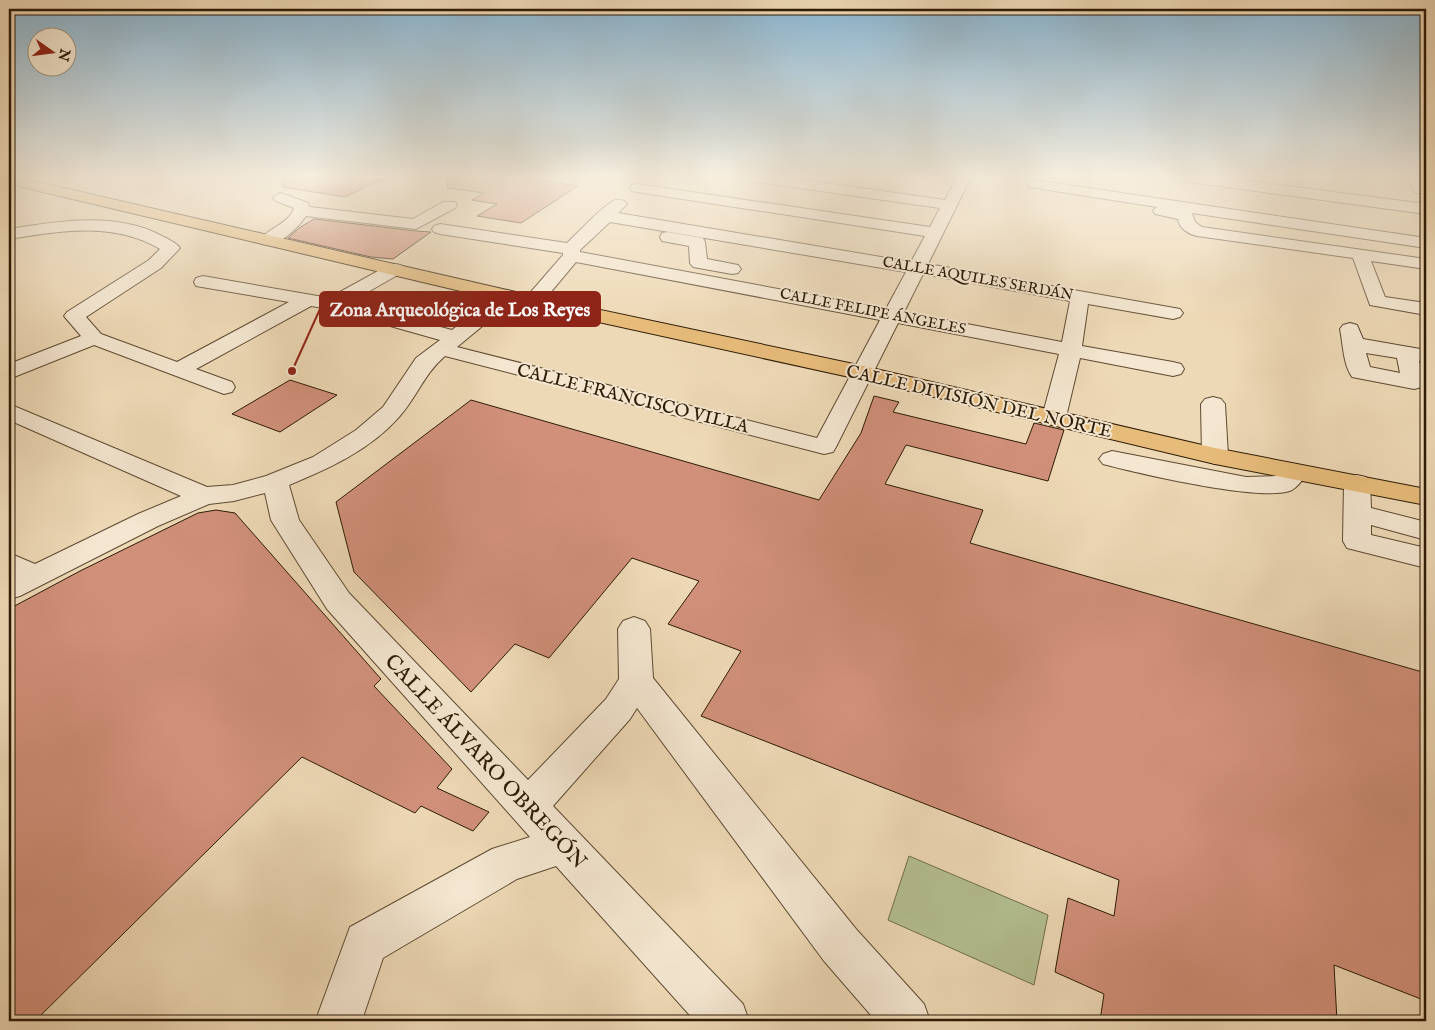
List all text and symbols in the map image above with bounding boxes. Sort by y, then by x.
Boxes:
north arrow [28,28,78,78]
text: N [53,46,74,63]
street label: CALLE AQUILES SERDÁN [881,252,1075,305]
street label: CALLE FELIPE ÁNGELES [778,284,968,339]
callout: Zona Arqueológica de Los Reyes [320,292,600,326]
text: Zona Arqueológica de Los Reyes [330,299,591,323]
street label: CALLE FRANCISCO VILLA [514,359,752,440]
street label: CALLE DIVISIÓN DEL NORTE [844,359,1114,444]
street label: CALLE ÁLVARO OBREGÓN [378,648,592,875]

